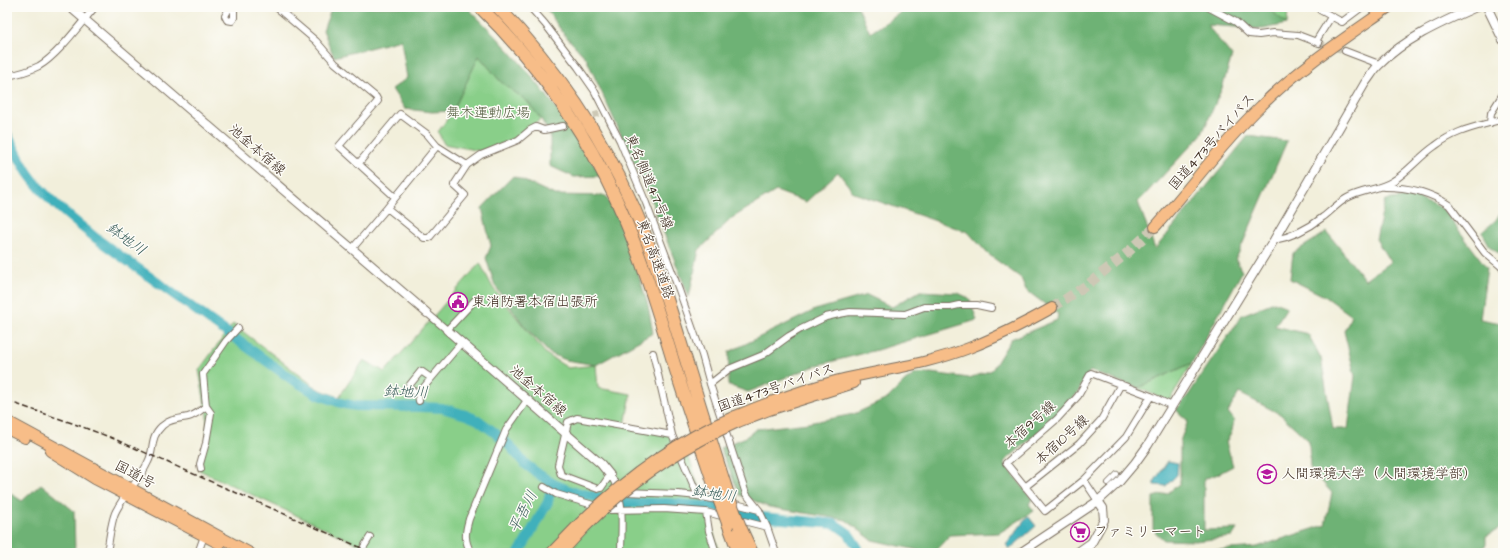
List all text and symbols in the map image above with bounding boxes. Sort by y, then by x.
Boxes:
street label: 国道473号バイパス [1164,89,1260,195]
park label: 舞木運動広場 [446,103,530,123]
street label: 池金本宿線 [224,119,290,181]
street label: 東名側道47号線 [620,131,678,233]
street label: 東名高速道路 [631,216,679,302]
water label: 鉢地川 [102,217,150,261]
public building icon: 東消防署本宿出張所 [447,291,469,313]
place label: 東消防署本宿出張所 [472,292,598,312]
street label: 国道473号バイパス [715,359,837,417]
street label: 池金本宿線 [505,360,571,422]
water label: 鉢地川 [383,381,429,403]
street label: 本宿9号線 [1000,396,1060,454]
street label: 本宿10号線 [1031,410,1093,470]
street label: 国道1号 [111,456,159,494]
school or university icon: 人間環境大学（人間環境学部） [1256,463,1278,485]
place label: 人間環境大学（人間環境学部） [1281,464,1477,484]
water label: 鉢地川 [690,480,738,508]
water label: 平吾川 [503,487,543,537]
supermarket icon: ファミリーマート [1069,521,1091,543]
place label: ファミリーマート [1094,522,1206,542]

